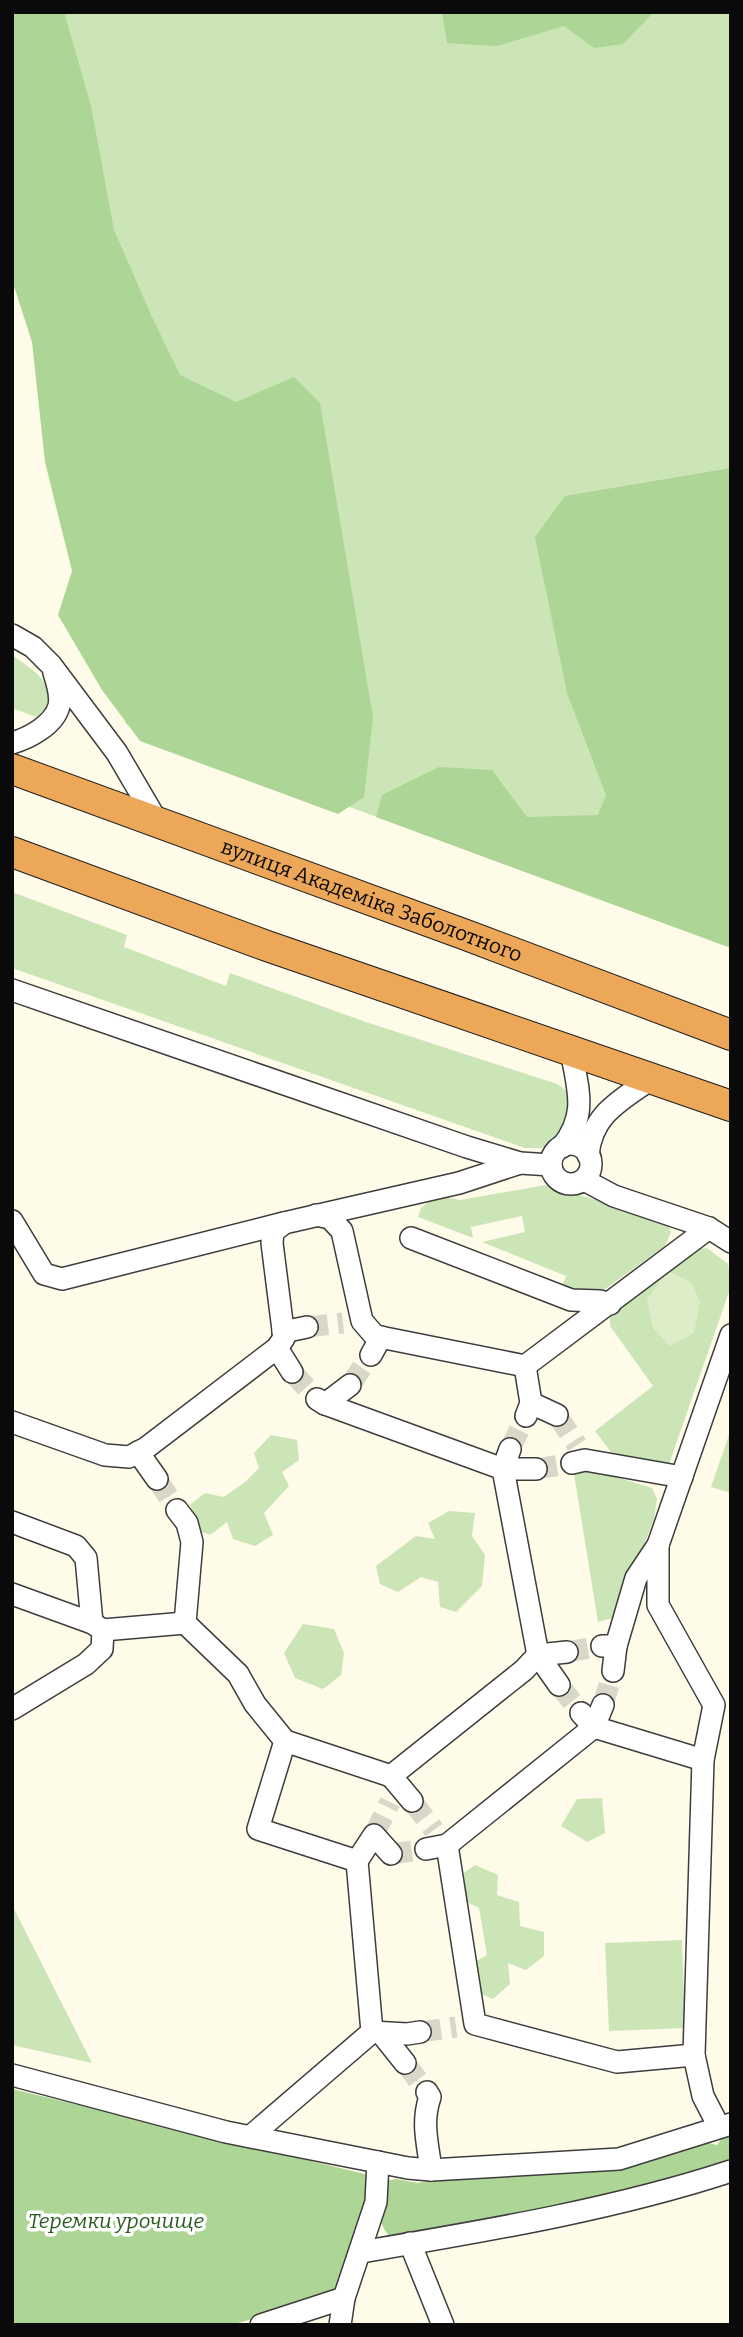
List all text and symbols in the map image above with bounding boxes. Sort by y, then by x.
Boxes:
street label: вулиця Академіка Заболотного [218,834,526,968]
park label: Теремки урочище [28,2208,205,2234]

